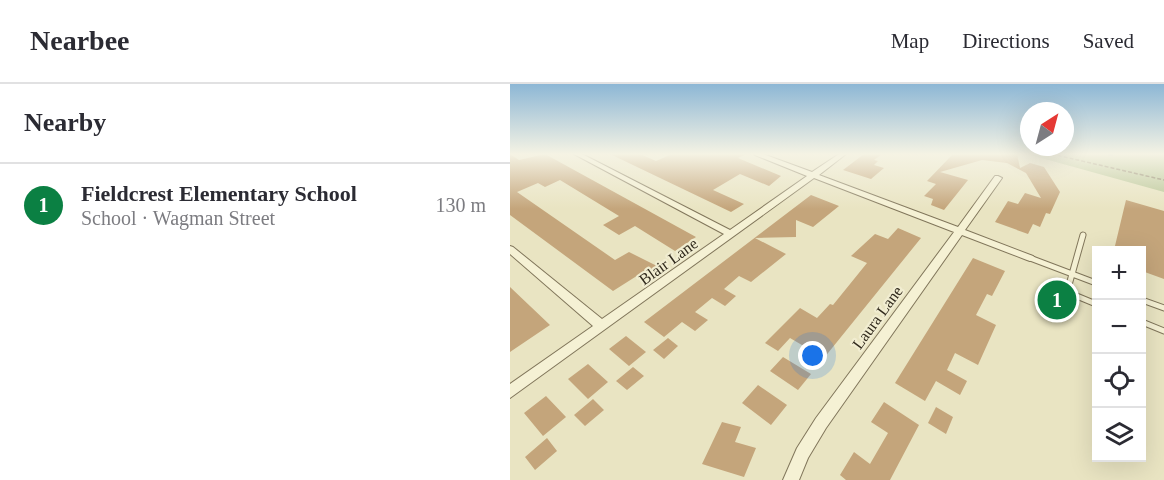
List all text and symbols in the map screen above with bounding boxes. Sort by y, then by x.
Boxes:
text: Nearbee [30,25,130,56]
text: Map [891,29,929,53]
text: Directions [962,29,1050,53]
text: Saved [1083,29,1134,53]
north arrow [1020,102,1074,156]
text: Nearby [24,108,106,137]
text: Fieldcrest Elementary School [81,181,357,206]
text: 1 [39,194,49,216]
text: 130 m [435,194,486,216]
text: School · Wagman Street [81,207,275,229]
street label: Blair Lane [636,235,701,288]
map controls [1092,246,1146,462]
button: + [1092,246,1146,300]
pin: 1 [1038,278,1076,322]
street label: Laura Lane [849,283,906,352]
button: − [1092,300,1146,354]
your location [798,341,827,370]
button: locate [1092,354,1146,408]
button: layers [1092,408,1146,462]

